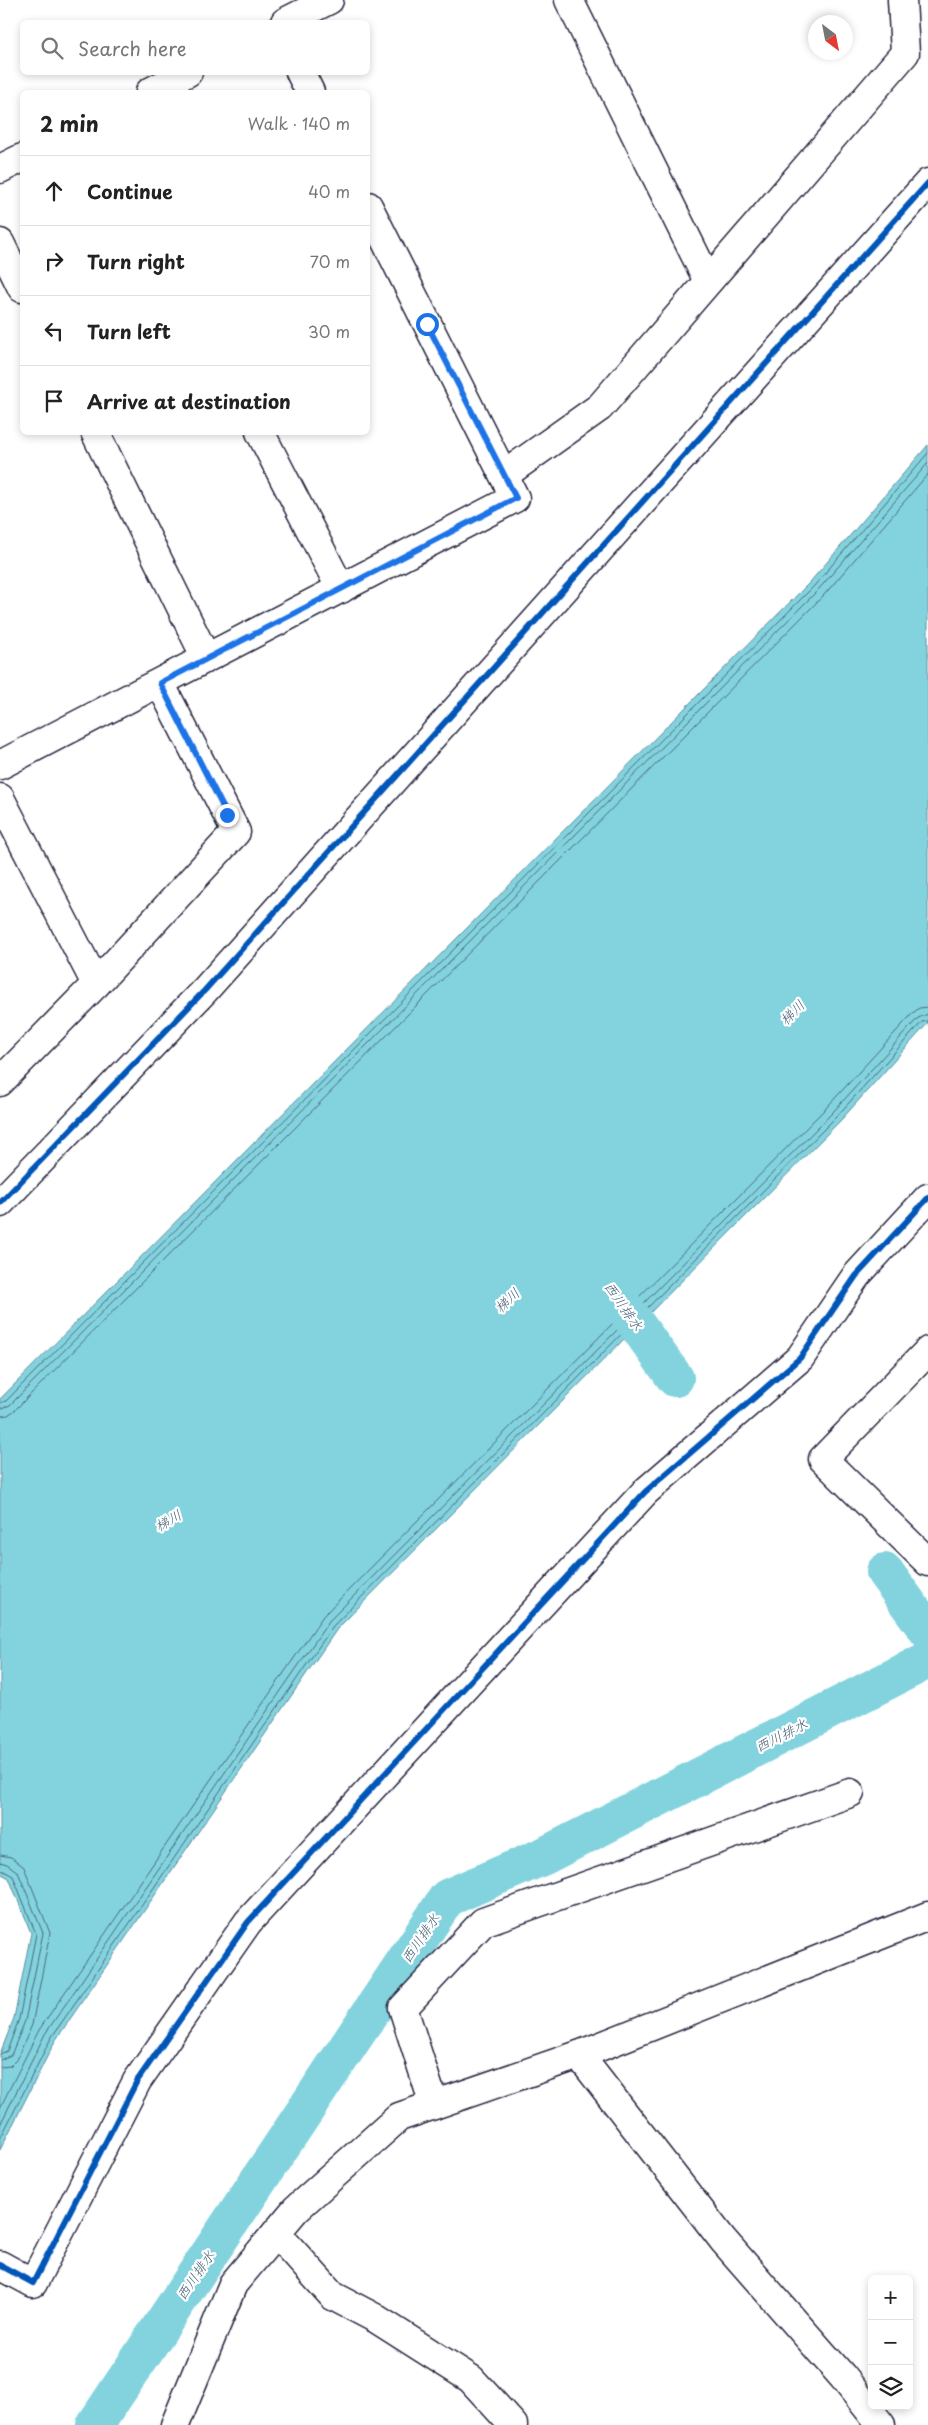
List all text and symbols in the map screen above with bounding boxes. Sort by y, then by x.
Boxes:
north arrow [808,15,853,60]
search box [20,20,370,75]
icon: search [38,34,66,62]
text: Search here [78,34,187,62]
text: 2 min [40,107,99,139]
text: Walk · 140 m [248,111,350,135]
icon: ahead [40,177,68,205]
text: Continue [87,177,173,205]
text: 40 m [308,179,350,203]
icon: right [40,247,68,275]
text: Turn right [87,247,185,275]
text: 70 m [310,249,350,273]
route start [416,313,439,336]
icon: left [40,317,68,345]
text: Turn left [87,317,171,345]
text: 30 m [308,319,350,343]
icon: arrive [40,387,68,415]
text: Arrive at destination [87,387,291,415]
route end [216,804,239,827]
water label: 梯川 [775,995,809,1029]
water label: 西川排水 [599,1277,649,1335]
water label: 梯川 [490,1283,524,1317]
water label: 梯川 [151,1504,185,1536]
water label: 西川排水 [751,1713,811,1757]
water label: 西川排水 [396,1909,444,1967]
water label: 西川排水 [171,2246,219,2304]
map controls [868,2275,913,2410]
button: + [868,2275,913,2320]
button: − [868,2320,913,2365]
button: layers [868,2365,913,2410]

